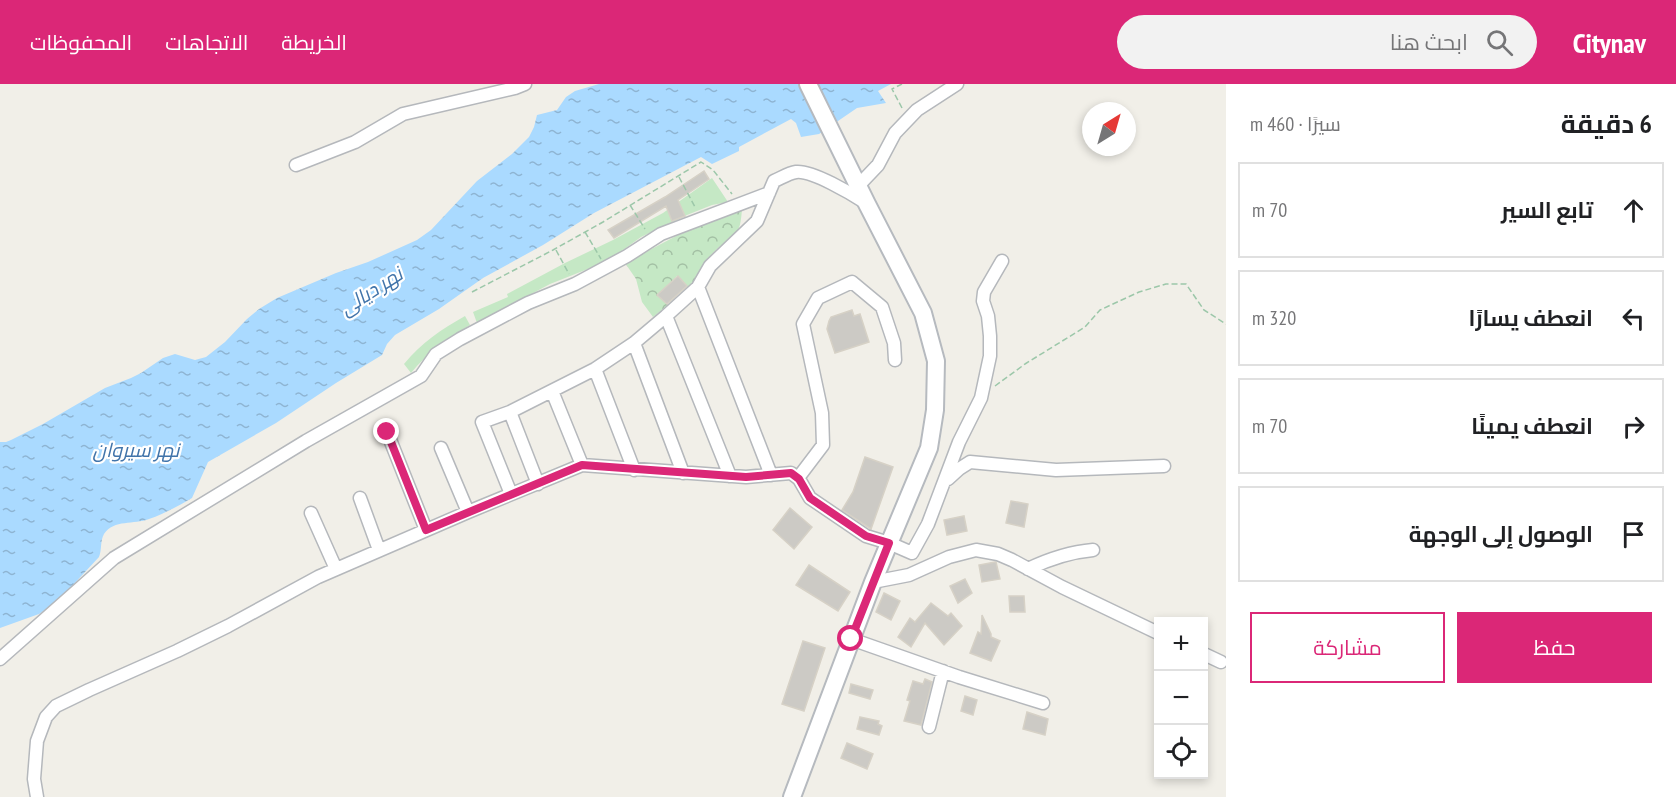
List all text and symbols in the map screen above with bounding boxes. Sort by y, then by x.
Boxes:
search box [1117,15,1537,69]
text: Citynav [1573,24,1646,61]
icon: search [1483,26,1516,59]
text: ابحث هنا [1390,28,1468,56]
text: المحفوظات [30,29,132,56]
text: الاتجاهات [165,29,248,56]
text: الخريطة [281,29,347,56]
north arrow [1082,102,1136,156]
text: 6 دقيقة [1561,107,1652,140]
text: سيرًا · 460 m [1250,111,1341,137]
icon: ahead [1617,194,1650,227]
text: تابع السير [1501,196,1593,224]
text: 70 m [1252,197,1287,223]
water label: نهر ديالى [335,260,410,321]
icon: left [1617,302,1650,335]
text: انعطف يسارًا [1469,304,1593,332]
text: 320 m [1252,305,1296,331]
icon: right [1617,410,1650,443]
text: انعطف يمينًا [1471,412,1593,440]
text: 70 m [1252,413,1287,439]
route end [373,418,399,444]
water label: نهر سیروان [93,437,182,463]
icon: arrive [1617,518,1650,551]
text: الوصول إلى الوجهة [1409,520,1593,548]
button: مشاركة [1250,612,1445,683]
button: حفظ [1457,612,1652,683]
map controls [1154,617,1208,779]
button: + [1154,617,1208,671]
route start [837,625,863,651]
button: − [1154,671,1208,725]
button: locate [1154,725,1208,779]

